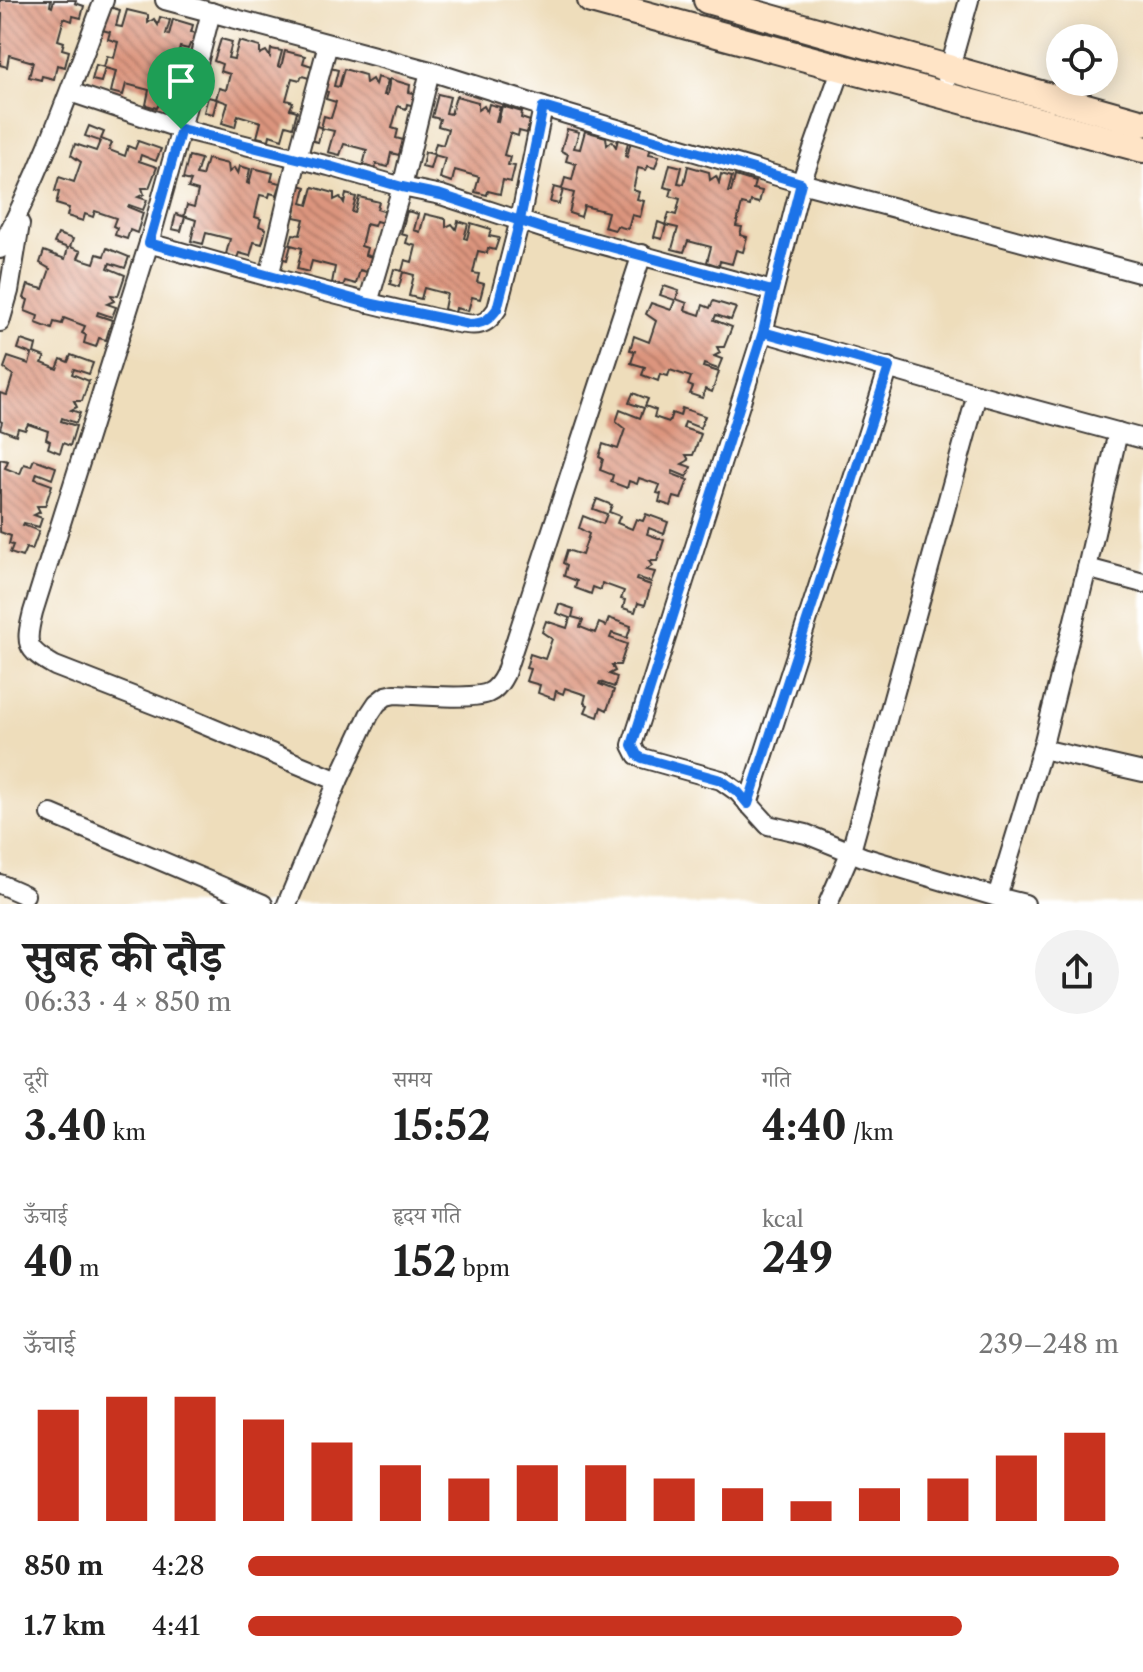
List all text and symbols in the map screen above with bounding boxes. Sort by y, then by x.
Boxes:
map controls [1046,24,1118,96]
button: locate [1046,24,1118,96]
pin [147,47,215,129]
icon: arrive [159,59,203,103]
text: सुबह की दौड़ [24,929,223,983]
button: share [1035,930,1119,1014]
text: 06:33 · 4 × 850 m [24,986,231,1018]
text: दूरी [24,1066,48,1093]
text: समय [393,1066,432,1093]
text: गति [762,1066,791,1093]
text: 3.40 [24,1101,107,1150]
text: 15:52 [393,1101,491,1150]
text: 4:40 [762,1101,847,1150]
text: km [107,1119,146,1146]
text: /km [847,1119,894,1146]
text: ऊँचाई [24,1202,67,1229]
text: हृदय गति [393,1202,461,1229]
text: kcal [762,1206,804,1233]
text: 249 [762,1233,833,1282]
text: 40 [24,1237,73,1286]
text: 152 [393,1237,457,1286]
text: m [73,1255,100,1282]
text: bpm [457,1255,510,1282]
text: ऊँचाई [24,1328,75,1360]
text: 239–248 m [979,1328,1119,1360]
text: 850 m [24,1550,103,1582]
text: 4:28 [152,1550,205,1582]
text: 1.7 km [24,1610,106,1642]
text: 4:41 [152,1610,200,1642]

